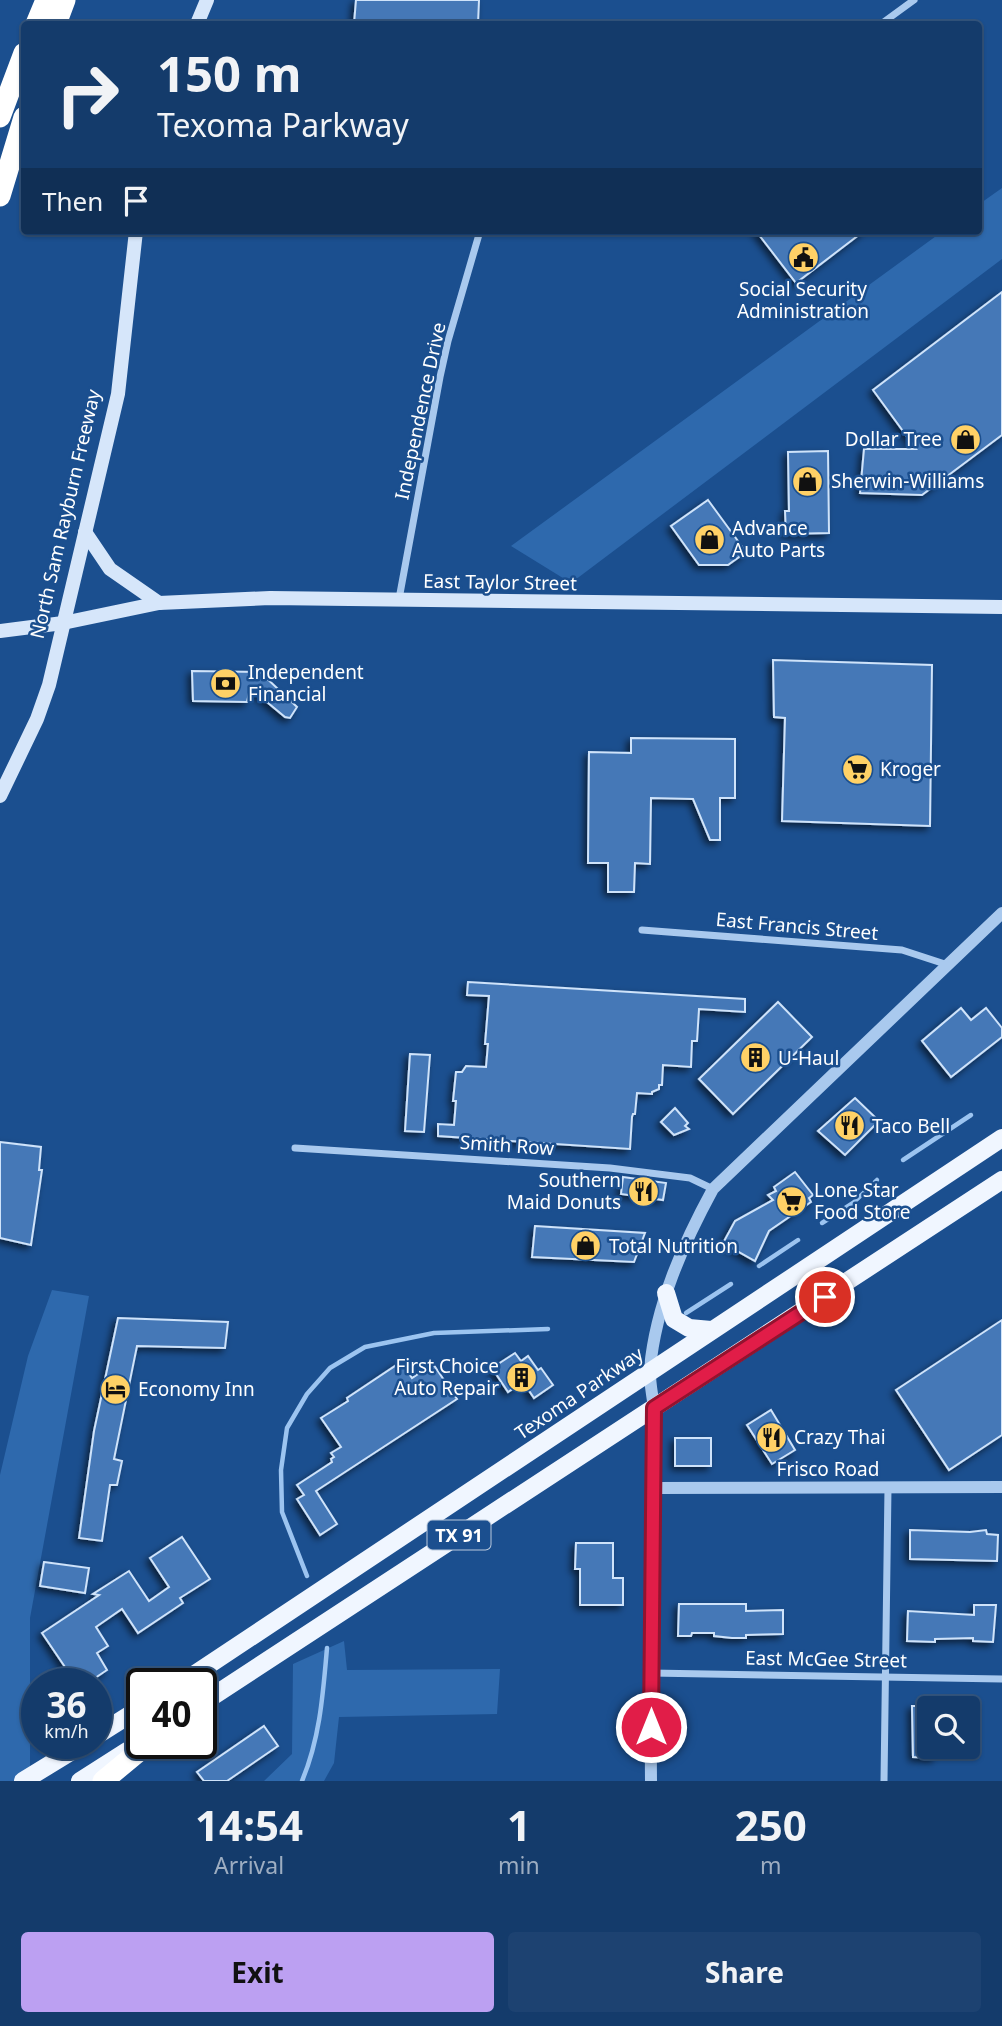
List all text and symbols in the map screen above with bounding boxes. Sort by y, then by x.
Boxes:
text: 150 m [157,40,302,106]
icon: right [42,49,133,140]
text: Texoma Parkway [157,103,409,146]
icon: arrive [117,182,155,220]
text: Then [42,183,103,219]
public building icon: Social Security Administration [786,241,820,275]
place label: Social Security Administration [737,276,869,324]
street label: Independence Drive [389,320,451,502]
street label: North Sam Rayburn Freeway [24,387,106,641]
shop icon: Dollar Tree [948,422,982,456]
place label: Dollar Tree [845,426,942,452]
shop icon: Sherwin-Williams [791,464,825,498]
place label: Sherwin-Williams [831,468,984,494]
place label: Advance Auto Parts [732,515,825,563]
shop icon: Advance Auto Parts [692,522,726,556]
street label: East Taylor Street [423,568,577,596]
place label: Independent Financial [248,659,364,707]
bank icon: Independent Financial [208,666,242,700]
supermarket icon: Kroger [840,752,874,786]
place label: Kroger [880,756,941,782]
street label: East Francis Street [715,906,879,946]
building icon: U-Haul [738,1041,772,1075]
place label: U-Haul [778,1045,839,1071]
restaurant icon: Taco Bell [832,1109,866,1143]
place label: Taco Bell [872,1113,950,1139]
street label: Smith Row [459,1129,555,1161]
place label: Southern Maid Donuts [507,1167,621,1215]
restaurant icon: Southern Maid Donuts [627,1174,661,1208]
place label: Lone Star Food Store [814,1177,910,1225]
supermarket icon: Lone Star Food Store [774,1184,808,1218]
shop icon: Total Nutrition [569,1229,603,1263]
place label: Total Nutrition [609,1233,738,1259]
pin [795,1267,855,1327]
icon: arrive [806,1278,844,1316]
street label: Texoma Parkway [510,1340,649,1446]
place label: First Choice Auto Repair [394,1353,499,1401]
building icon: First Choice Auto Repair [505,1360,539,1394]
hotel icon: Economy Inn [98,1372,132,1406]
place label: Economy Inn [138,1376,255,1402]
restaurant icon: Crazy Thai [754,1420,788,1454]
place label: Crazy Thai [794,1424,886,1450]
street label: Frisco Road [777,1456,879,1482]
road number: TX 91 [428,1520,490,1550]
street label: East McGee Street [745,1645,907,1673]
speed limit sign: 40 [126,1668,217,1759]
text: 36 [46,1681,87,1728]
position arrow [614,1690,688,1764]
map controls [917,1696,980,1759]
button: search [917,1696,980,1759]
text: km/h [44,1719,89,1743]
text: 14:54 [195,1796,303,1853]
text: 1 [507,1796,531,1853]
text: 250 [735,1796,807,1853]
text: Arrival [214,1849,284,1881]
text: min [498,1849,540,1881]
text: m [760,1849,782,1881]
button: Exit [21,1932,494,2012]
button: Share [508,1932,981,2012]

